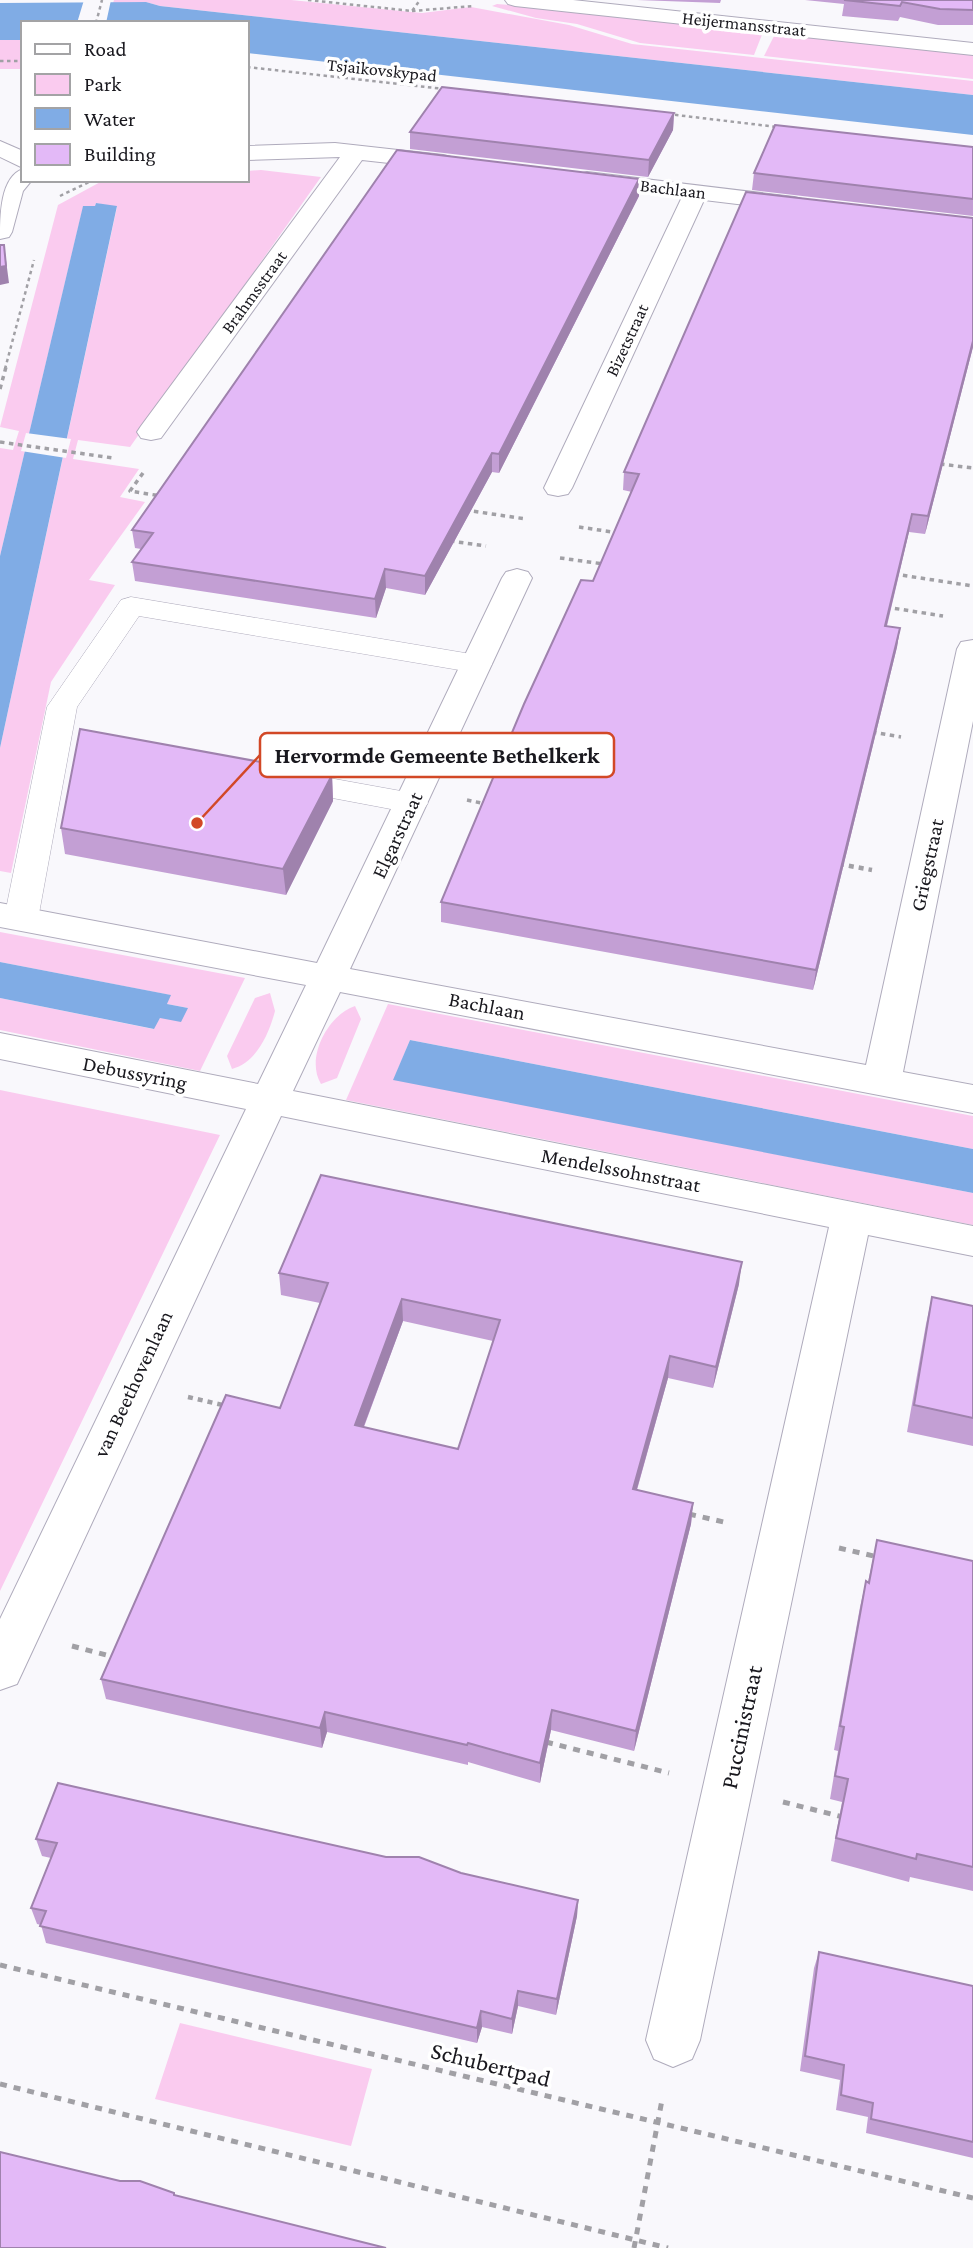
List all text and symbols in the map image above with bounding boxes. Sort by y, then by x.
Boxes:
street label: Heijermansstraat [681,8,808,42]
legend [21,21,248,182]
text: Road [84,37,127,61]
street label: Tsjaikovskypad [326,54,438,87]
text: Park [84,72,121,96]
text: Water [84,107,136,131]
text: Building [84,142,156,166]
street label: Bachlaan [639,175,707,203]
street label: Brahmsstraat [217,246,291,337]
street label: Bizetstraat [602,300,653,379]
callout: Hervormde Gemeente Bethelkerk [260,733,614,777]
text: Hervormde Gemeente Bethelkerk [274,742,600,768]
street label: Elgarstraat [367,787,428,882]
street label: Griegstraat [905,815,949,914]
street label: Bachlaan [447,987,527,1025]
street label: Debussyring [81,1051,189,1095]
street label: Mendelssohnstraat [539,1143,704,1197]
street label: van Beethovenlaan [88,1307,178,1462]
street label: Puccinistraat [715,1662,767,1791]
street label: Schubertpad [428,2036,554,2092]

